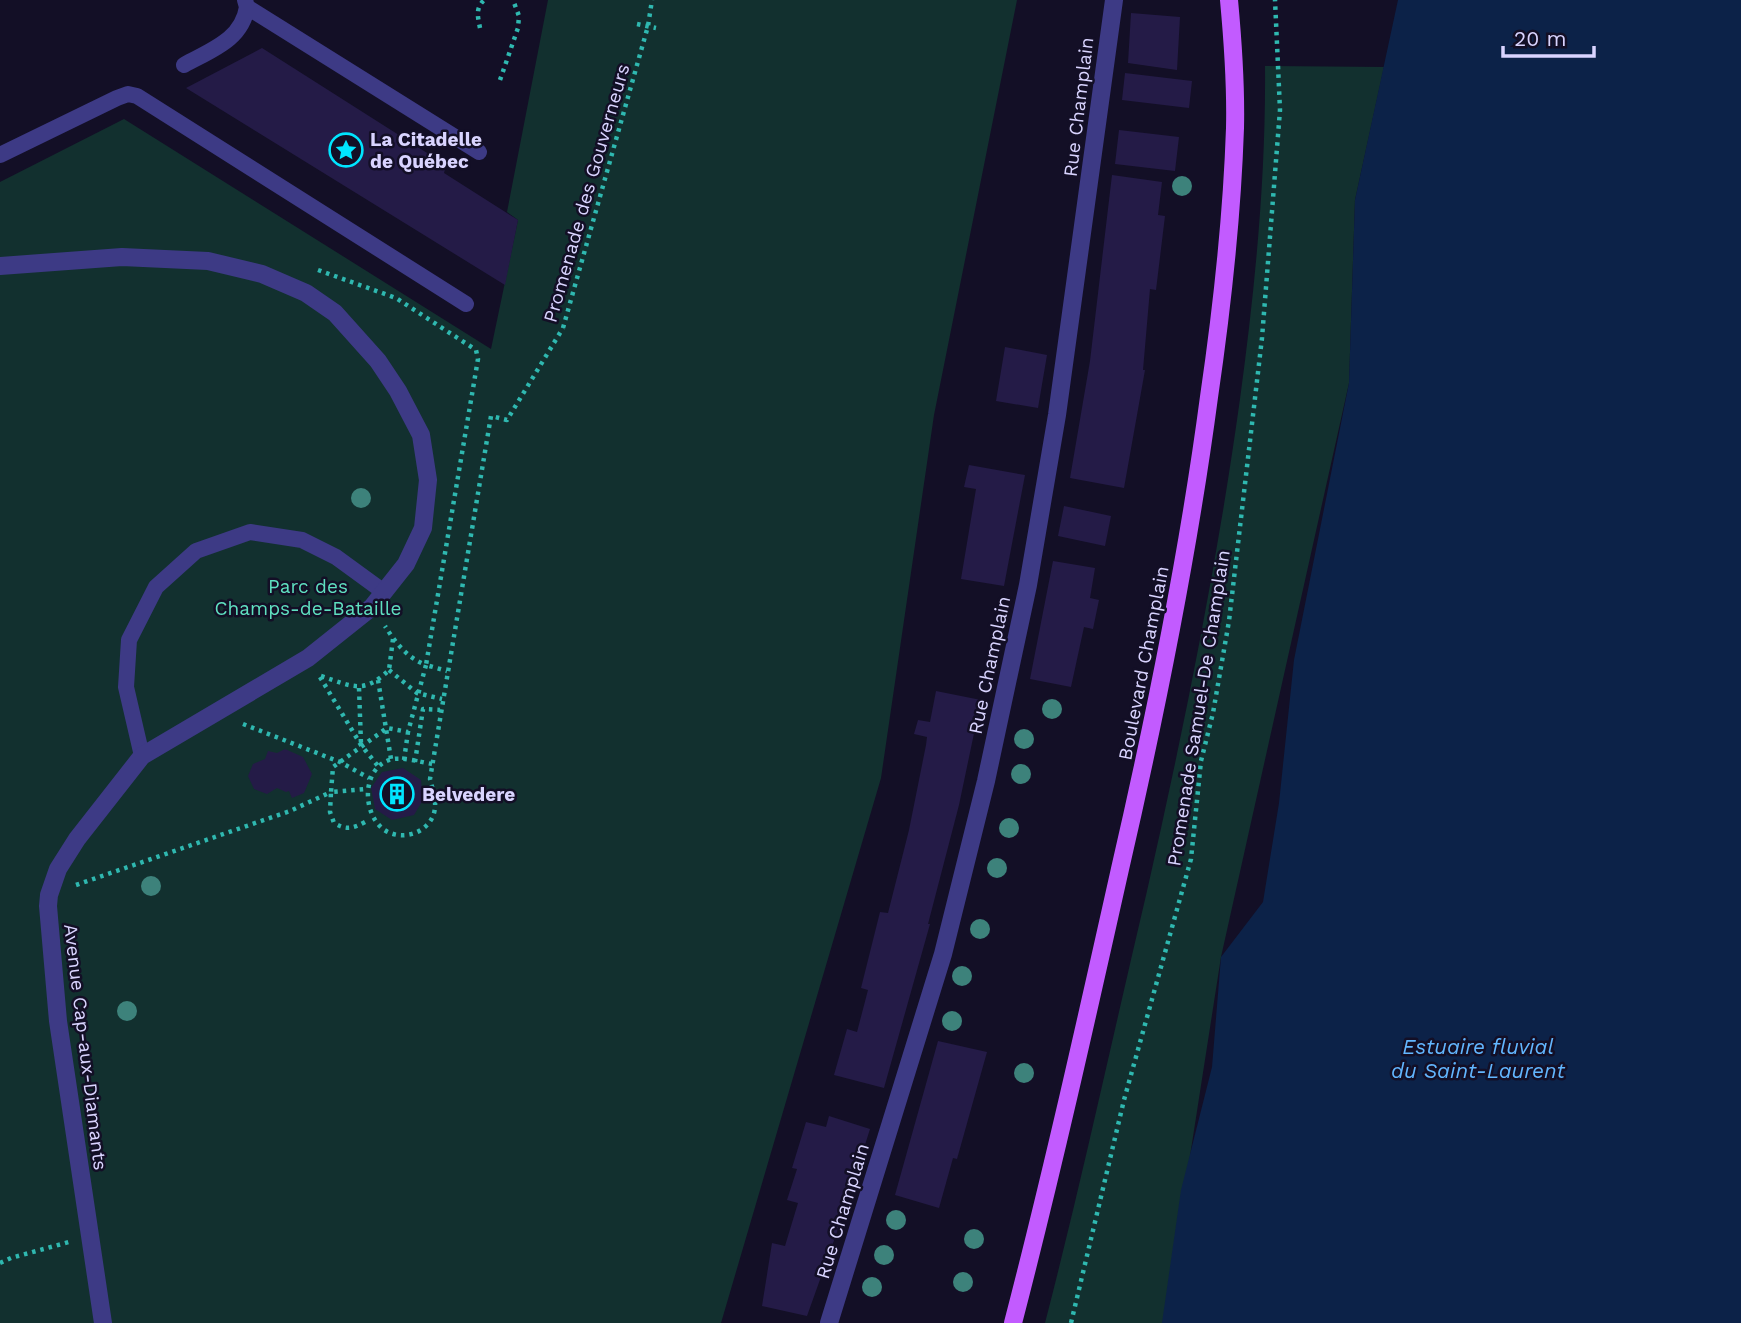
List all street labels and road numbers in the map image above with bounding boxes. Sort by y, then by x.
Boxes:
street label: Rue Champlain [1059,36,1098,178]
street label: Promenade des Gouverneurs [538,61,634,325]
street label: Promenade Samuel-De Champlain [1162,548,1235,868]
street label: Boulevard Champlain [1113,564,1174,762]
street label: Rue Champlain [964,594,1015,736]
street label: Avenue Cap-aux-Diamants [59,923,112,1172]
street label: Rue Champlain [811,1141,874,1282]

